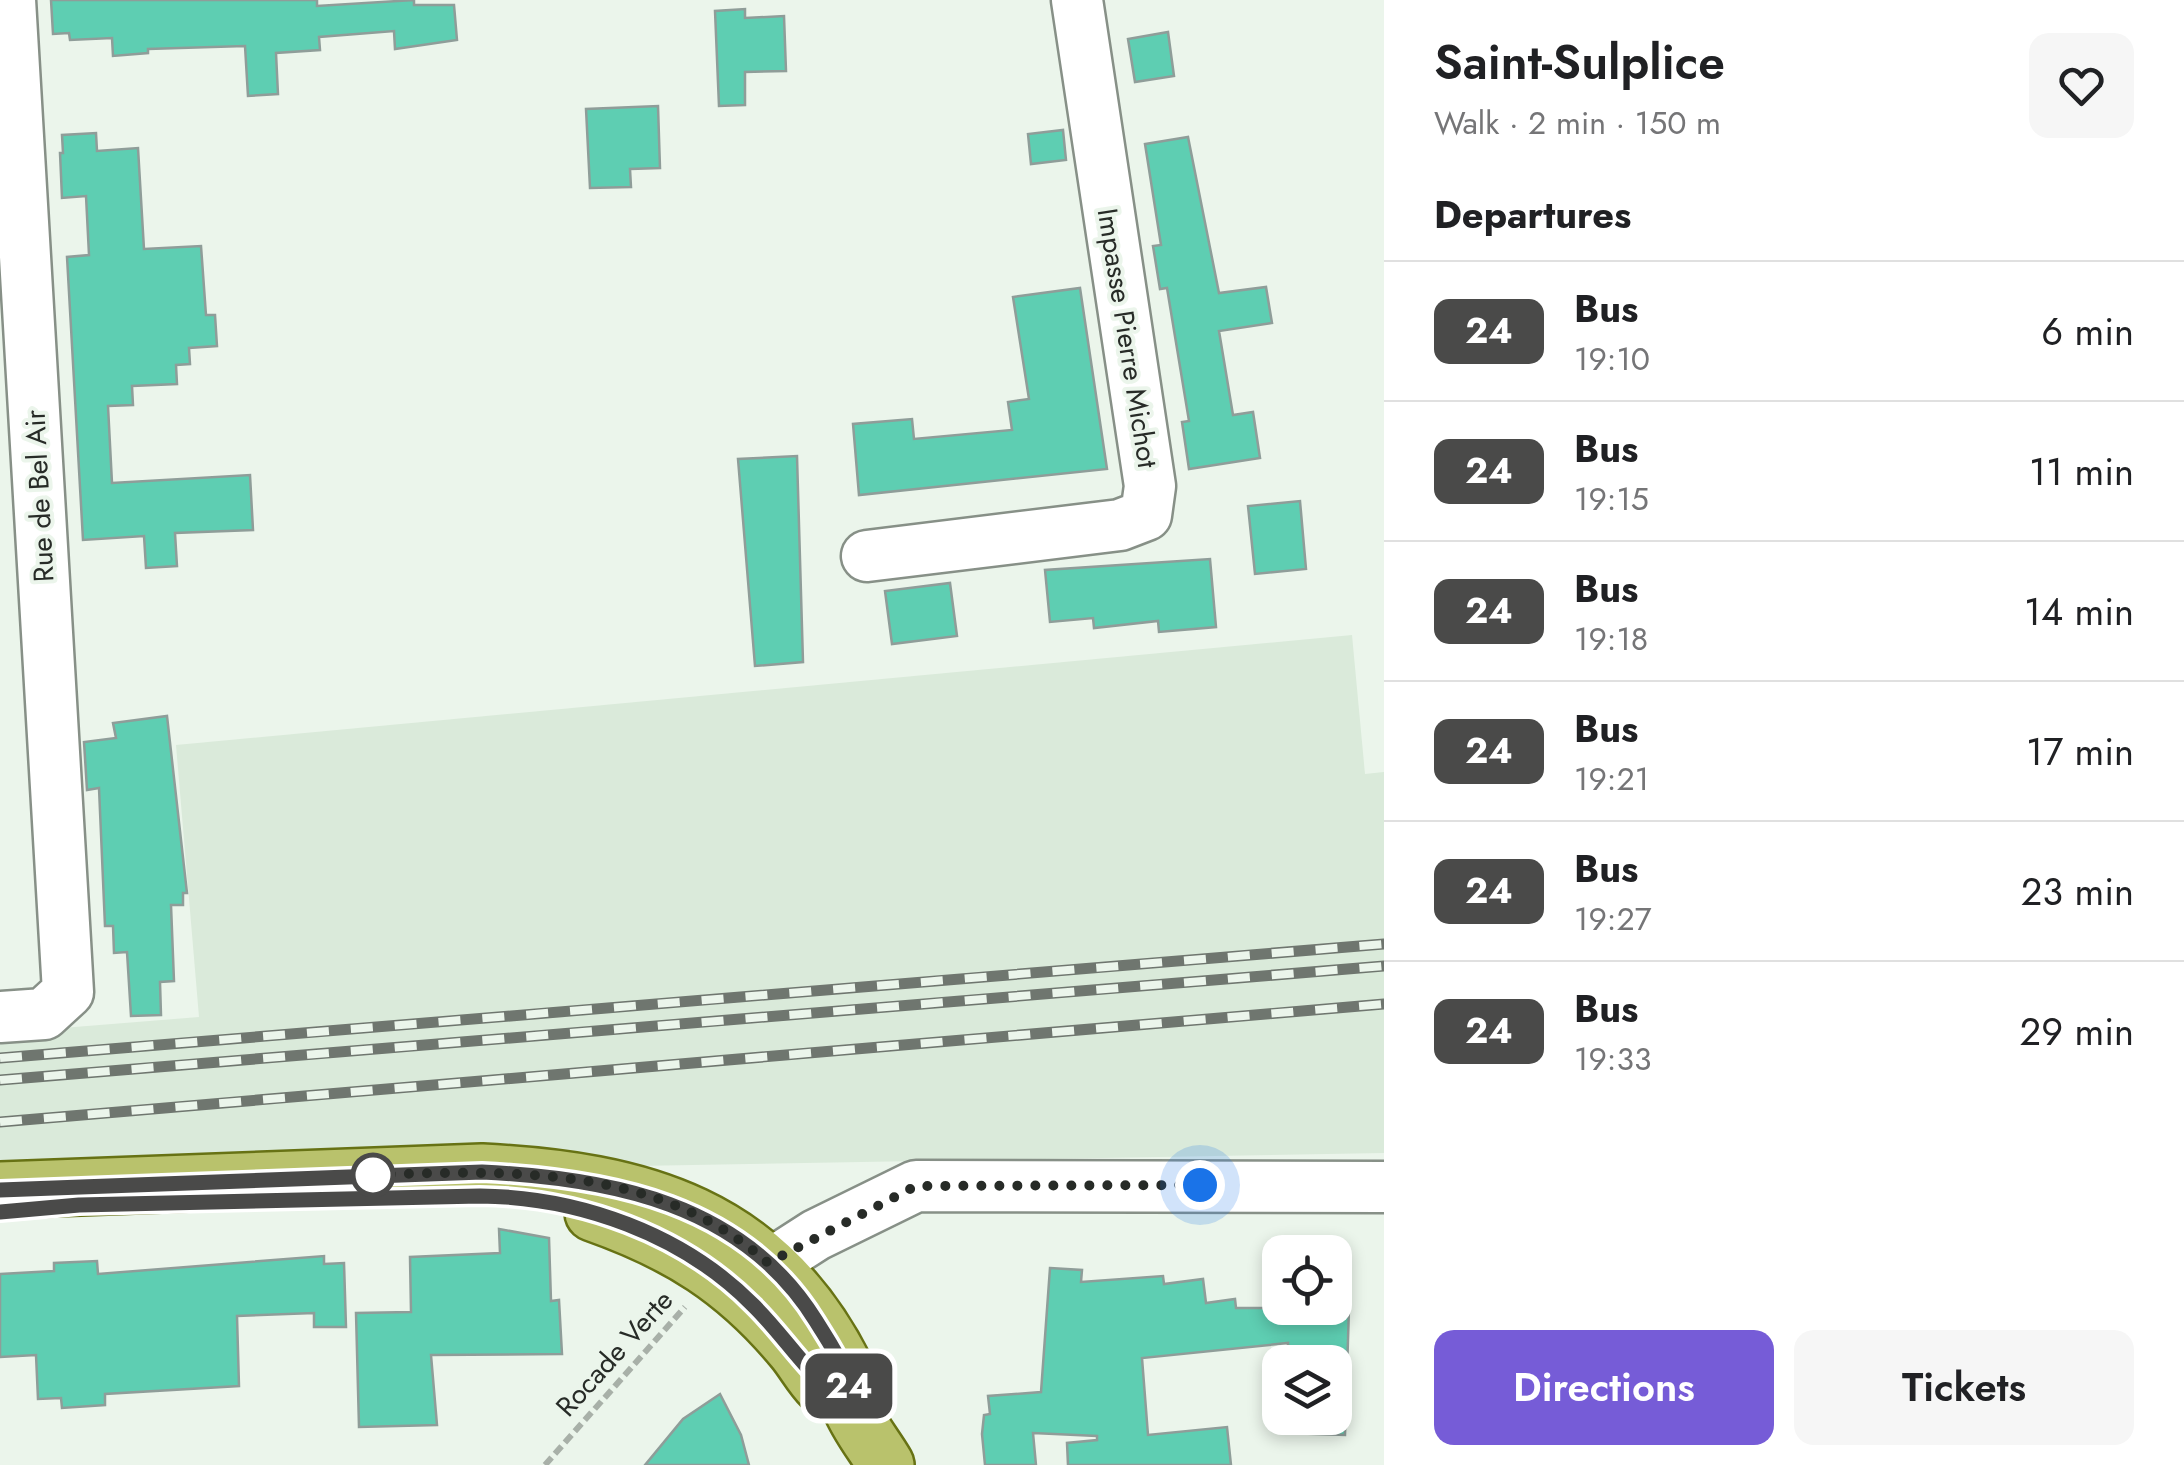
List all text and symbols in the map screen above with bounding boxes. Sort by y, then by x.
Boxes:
text: Saint-Sulplice [1434,28,1725,97]
button: heart [2029,33,2134,138]
text: Walk · 2 min · 150 m [1434,100,1721,146]
text: Departures [1434,187,1631,242]
street label: Impasse Pierre Michot [1087,205,1168,471]
text: Bus [1574,281,1638,336]
text: 6 min [2041,304,2134,359]
text: 24 [1465,306,1513,356]
text: 19:10 [1574,336,1650,382]
street label: Rue de Bel Air [14,409,64,583]
text: Bus [1574,421,1638,476]
text: 11 min [2029,444,2134,499]
text: 24 [1465,446,1513,496]
text: 19:15 [1574,476,1649,522]
text: Bus [1574,561,1638,616]
text: 14 min [2024,584,2134,639]
text: 24 [1465,586,1513,636]
text: 19:18 [1574,616,1648,662]
text: Bus [1574,701,1638,756]
text: 17 min [2026,724,2134,779]
text: 24 [1465,726,1513,776]
text: 19:21 [1574,756,1649,802]
text: Bus [1574,841,1638,896]
text: 23 min [2021,864,2134,919]
text: 24 [1465,866,1513,916]
text: 19:27 [1574,896,1651,942]
text: Bus [1574,981,1638,1036]
text: 29 min [2020,1004,2134,1059]
text: 24 [1465,1006,1513,1056]
text: 19:33 [1574,1036,1651,1082]
unlabelled marker [352,1154,394,1196]
your location [1175,1160,1225,1210]
map controls [1262,1235,1352,1435]
button: locate [1262,1235,1352,1325]
street label: Rocade Verte [546,1281,682,1426]
button: Directions [1434,1330,1774,1445]
button: Tickets [1794,1330,2134,1445]
button: layers [1262,1345,1352,1435]
line badge: 24 [804,1354,894,1418]
text: 24 [825,1361,873,1411]

